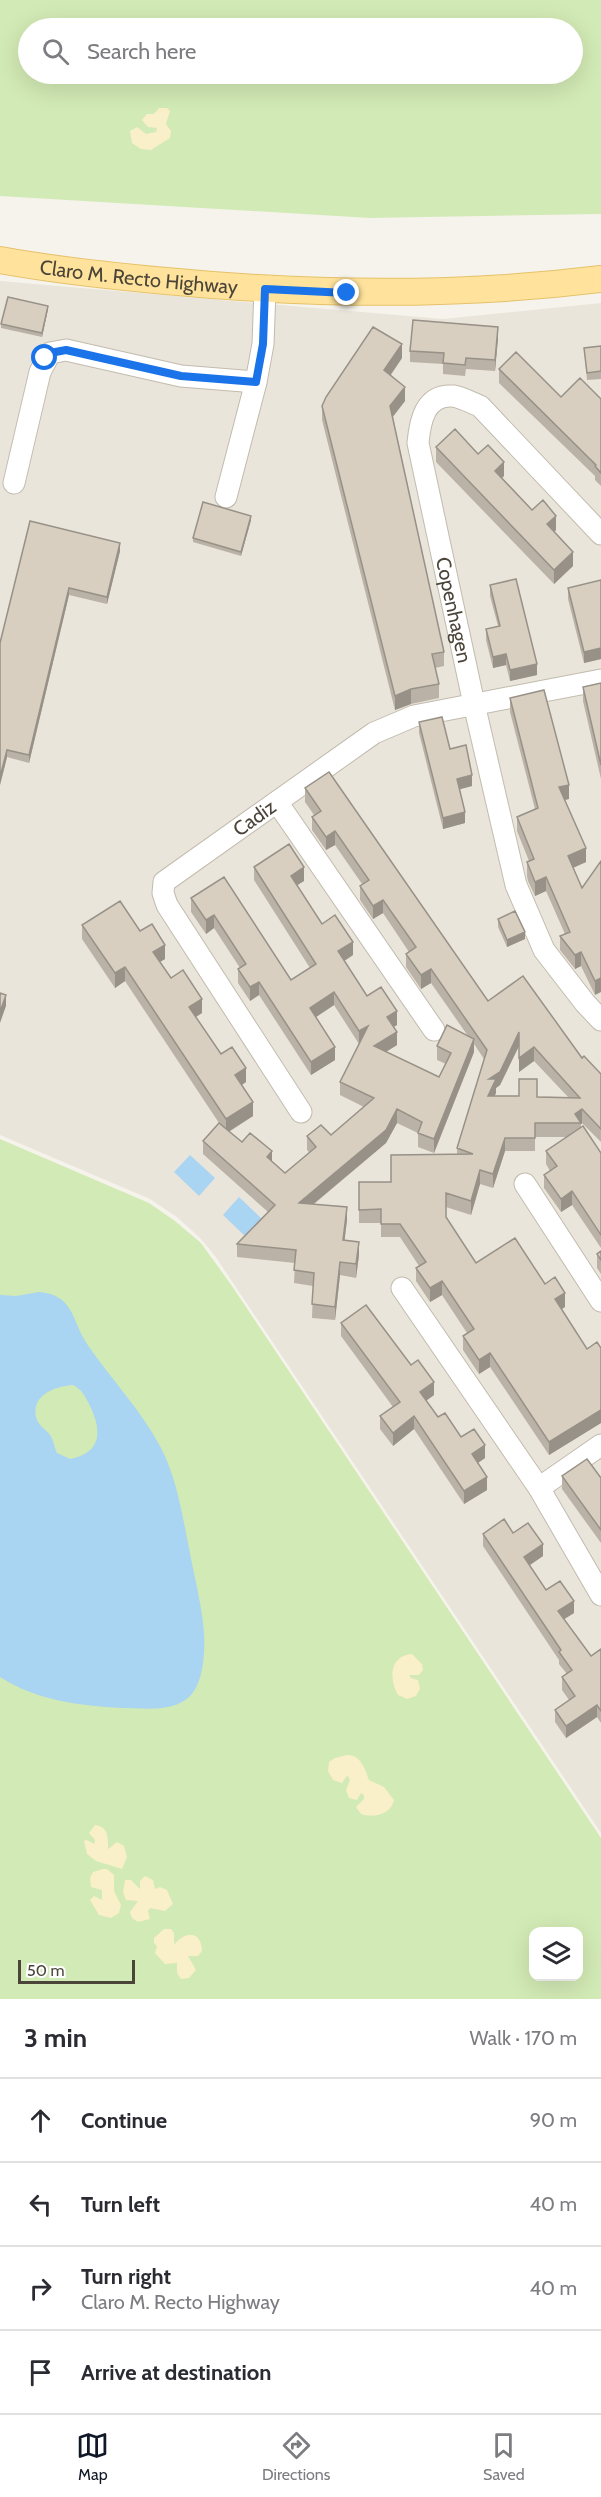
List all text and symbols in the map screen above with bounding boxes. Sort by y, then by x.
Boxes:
search box [18,18,583,84]
icon: search [39,35,72,68]
text: Search here [87,38,196,65]
street label: Claro M. Recto Highway [38,255,239,299]
route end [333,279,359,305]
route start [31,344,57,370]
street label: Copenhagen [431,555,477,665]
street label: Cadiz [228,795,280,841]
map controls [529,1927,583,1981]
button: layers [529,1927,583,1981]
scale bar [18,1957,135,1984]
text: 50 m [27,1961,64,1980]
text: 3 min [24,2022,87,2054]
text: Walk · 170 m [469,2026,577,2050]
icon: ahead [24,2104,57,2137]
text: Continue [81,2107,167,2134]
text: 90 m [530,2108,577,2132]
icon: left [24,2188,57,2221]
text: Turn left [81,2191,160,2218]
text: 40 m [529,2192,577,2216]
text: Turn right [81,2263,171,2290]
icon: right [24,2272,57,2305]
text: 40 m [529,2276,577,2300]
text: Claro M. Recto Highway [81,2290,280,2314]
icon: arrive [24,2356,57,2389]
text: Arrive at destination [81,2359,271,2386]
tab: Map [76,2429,109,2484]
tab: Directions [262,2429,330,2484]
tab: Saved [483,2429,525,2484]

